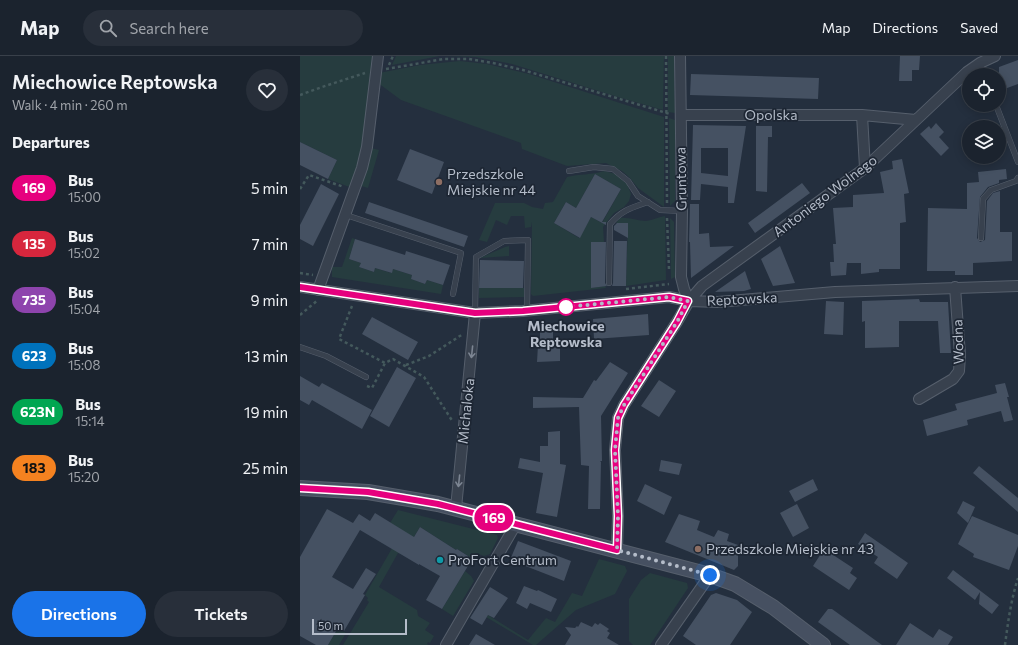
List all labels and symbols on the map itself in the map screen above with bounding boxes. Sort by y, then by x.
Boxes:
street label: Opolska [745,106,797,123]
street label: Gruntowa [671,147,690,211]
street label: Antoniego Wolnego [769,151,880,240]
place label: Przedszkole Miejskie nr 44 [447,165,536,198]
marker: Przedszkole Miejskie nr 44 [434,177,444,187]
street label: Reptowska [706,288,778,309]
marker: Miechowice Reptowska [557,298,575,316]
place label: Miechowice Reptowska [527,317,605,350]
street label: Wodna [948,319,967,365]
one-way arrow [468,345,476,358]
street label: Michaloka [454,377,477,445]
one-way arrow [455,474,463,487]
line badge: 169 [471,505,517,531]
place label: Przedszkole Miejskie nr 43 [706,540,874,557]
marker: Przedszkole Miejskie nr 43 [693,544,703,554]
place label: ProFort Centrum [448,551,557,568]
marker: ProFort Centrum [435,555,445,565]
your location [700,565,720,585]
scale bar [312,617,407,636]

